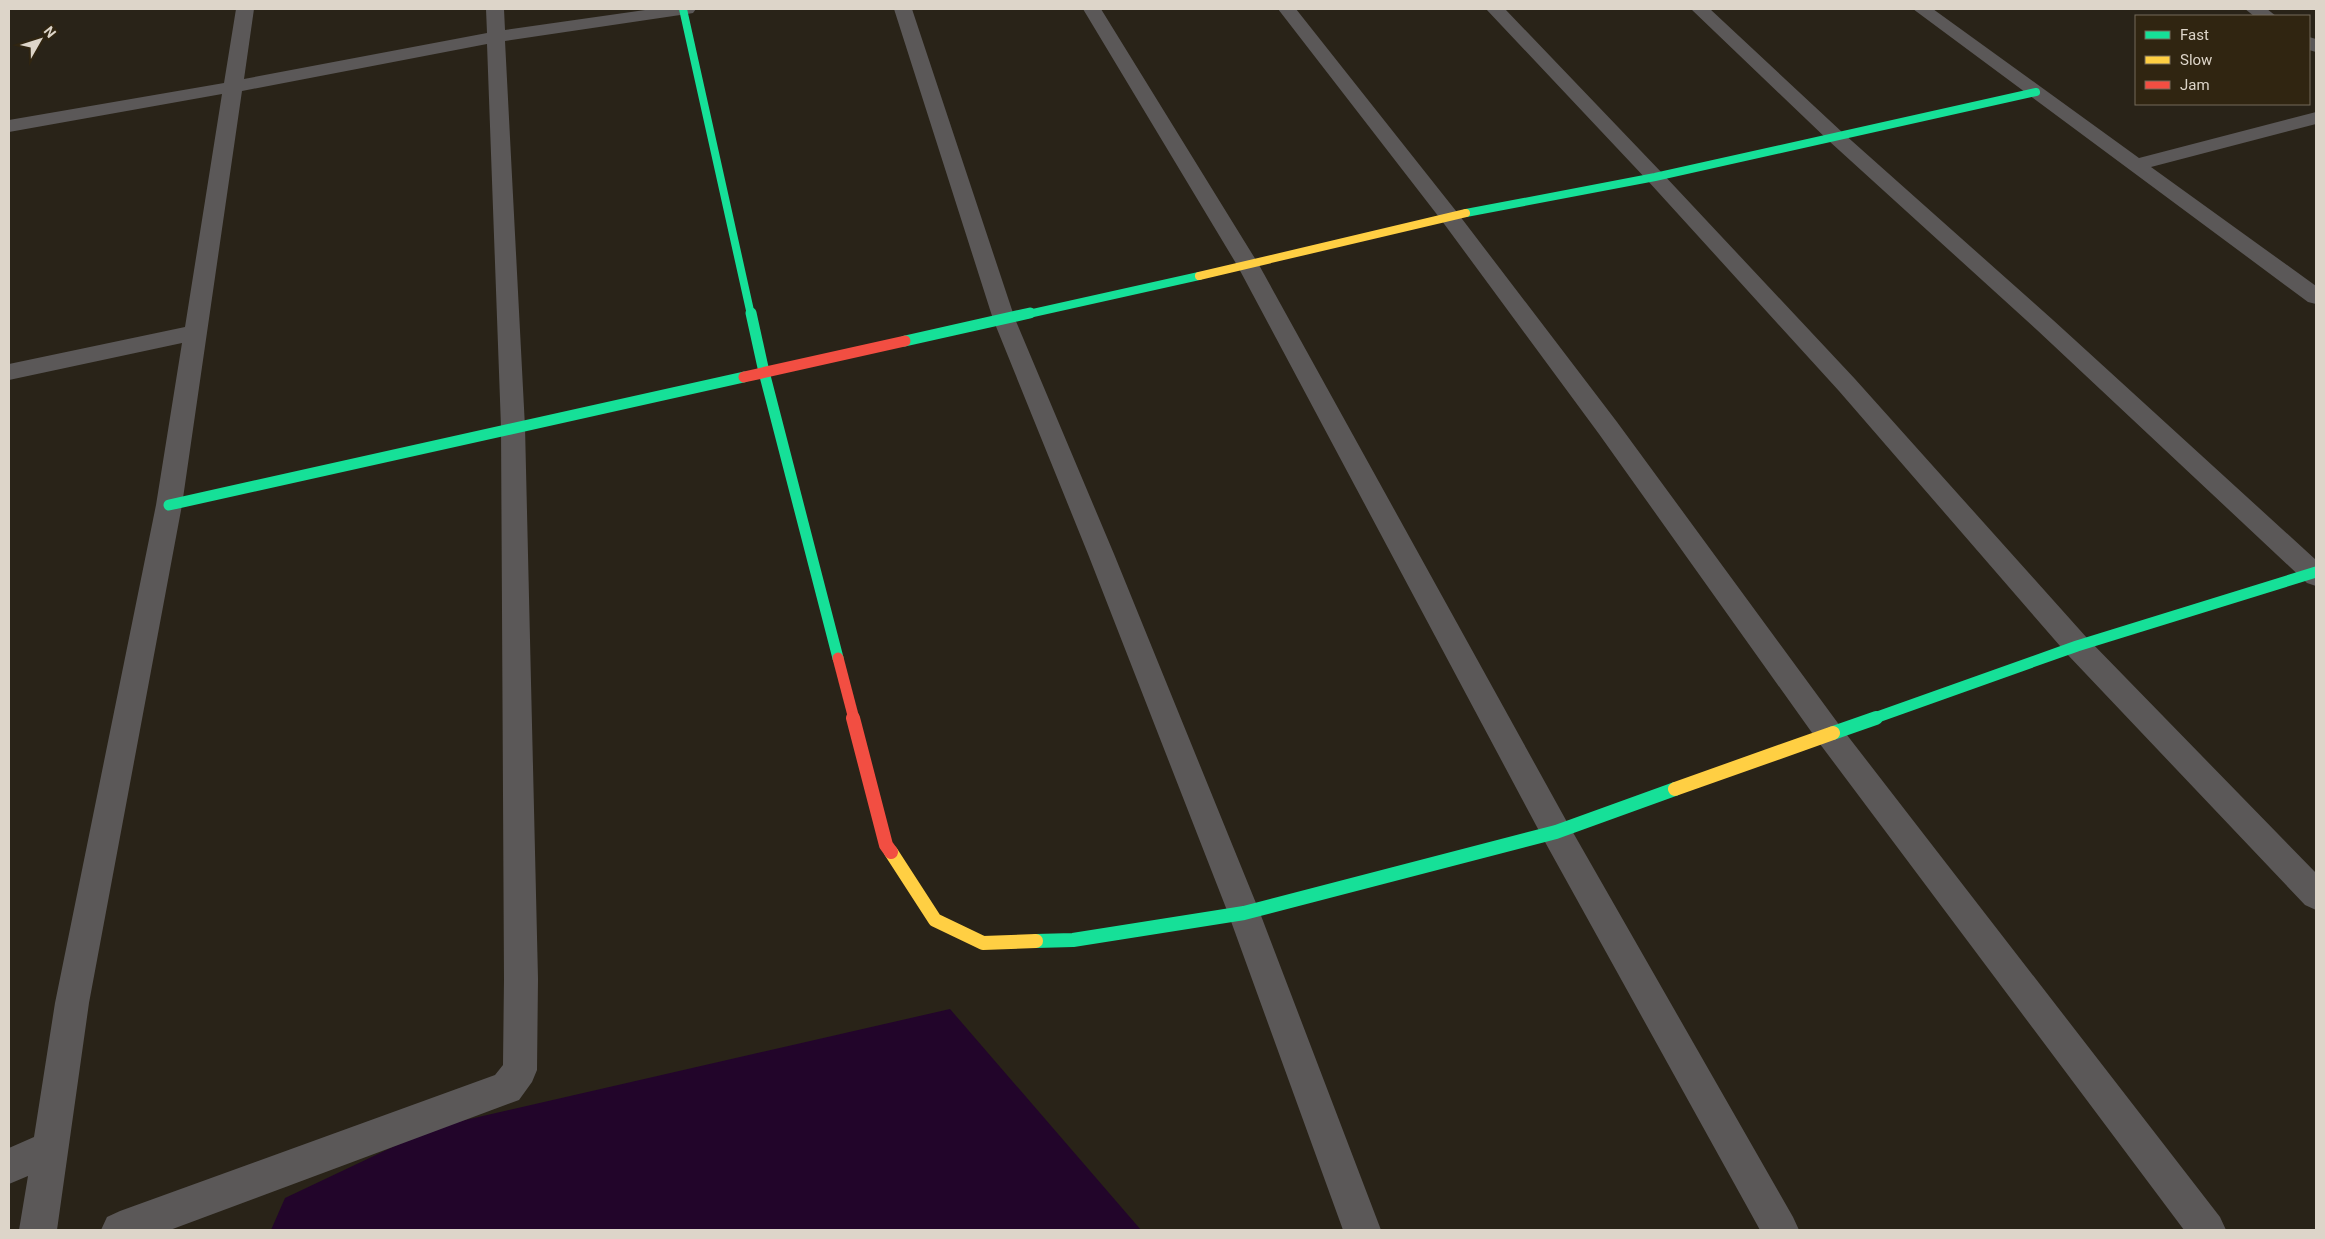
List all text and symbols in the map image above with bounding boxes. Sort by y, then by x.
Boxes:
north arrow [15,15,65,65]
legend [2135,15,2310,105]
text: N [41,23,59,41]
text: Fast [2180,26,2209,44]
text: Slow [2180,51,2212,69]
text: Jam [2180,76,2210,94]

